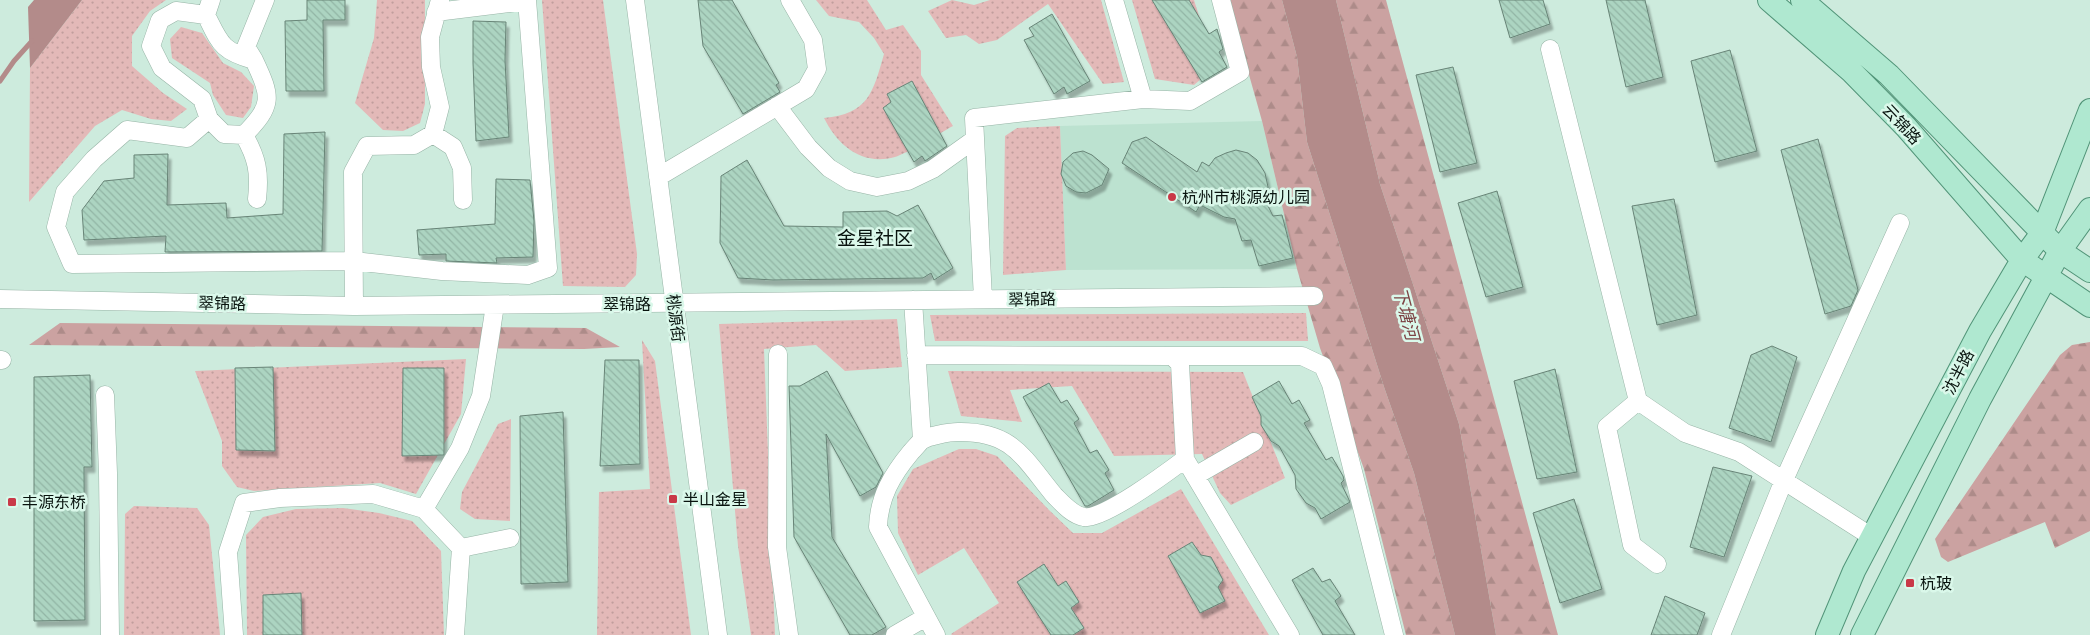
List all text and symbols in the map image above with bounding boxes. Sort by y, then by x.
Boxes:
street label: 云锦路 [1879,100,1926,148]
place label: 杭州市桃源幼儿园 [1182,187,1310,206]
marker: 杭州市桃源幼儿园 [1166,191,1178,203]
district label: 金星社区 [837,226,913,249]
water label: 下塘河 [1389,285,1425,346]
street label: 翠锦路 [1008,289,1056,308]
street label: 翠锦路 [198,293,246,312]
street label: 桃源街 [664,293,689,343]
street label: 翠锦路 [603,294,651,313]
street label: 沈半路 [1938,346,1977,397]
place label: 半山金星 [683,489,747,508]
place label: 丰源东桥 [22,492,86,511]
marker: 半山金星 [667,493,679,505]
marker: 丰源东桥 [6,496,18,508]
place label: 杭玻 [1920,573,1952,592]
marker: 杭玻 [1904,577,1916,589]

